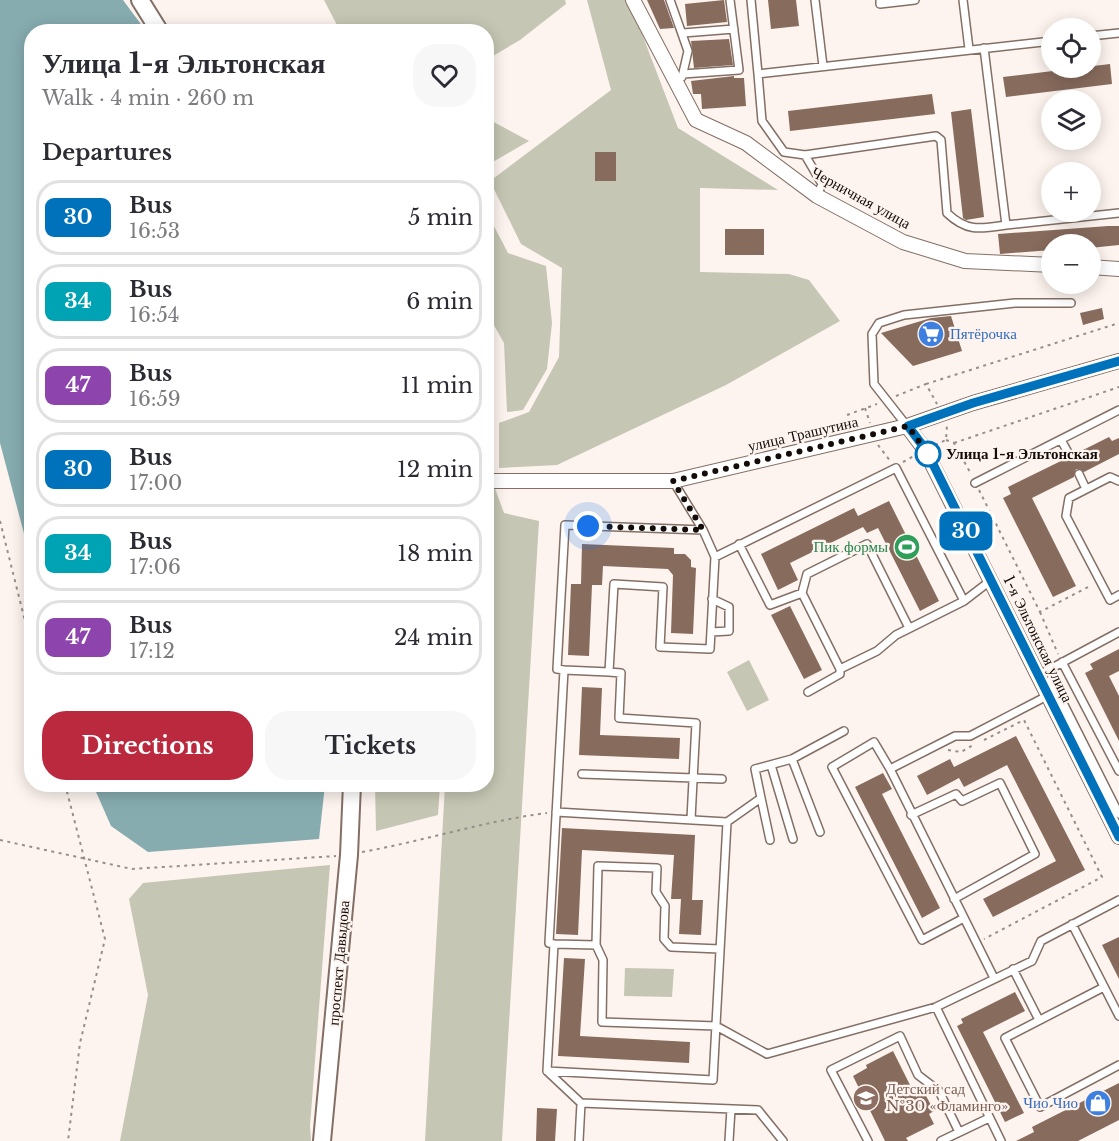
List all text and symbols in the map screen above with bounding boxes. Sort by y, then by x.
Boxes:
map controls [1041,18,1101,294]
button: locate [1041,18,1101,78]
button: heart [413,44,476,107]
text: Улица 1-я Эльтонская [42,46,325,81]
text: Walk · 4 min · 260 m [42,86,254,110]
button: layers [1041,90,1101,150]
text: Departures [42,139,172,166]
street label: Черничная улица [808,162,914,233]
button: + [1041,162,1101,222]
text: Bus [129,192,172,219]
text: 30 [63,204,93,230]
text: 5 min [408,204,473,231]
text: 16:53 [129,219,180,243]
button: − [1041,234,1101,294]
text: Bus [129,276,172,303]
text: 34 [64,288,92,314]
text: 6 min [406,288,473,315]
text: 16:54 [129,303,180,327]
supermarket icon: Пятёрочка [916,319,946,349]
place label: Пятёрочка [950,324,1017,343]
text: Bus [129,360,172,387]
text: 47 [66,372,90,398]
text: 11 min [401,372,473,399]
text: 16:59 [129,387,181,411]
street label: улица Трашутина [746,412,860,455]
marker: Улица 1-я Эльтонская [915,441,941,467]
text: Bus [129,444,172,471]
place label: Улица 1-я Эльтонская [946,444,1098,463]
text: 30 [63,456,93,482]
text: 12 min [397,456,473,483]
text: 17:00 [129,471,182,495]
your location [573,511,603,541]
line badge: 30 [939,512,993,550]
text: 30 [951,518,981,544]
text: Bus [129,528,172,555]
sports icon: Пик формы [892,532,922,562]
place label: Пик формы [813,537,888,556]
text: 34 [64,540,92,566]
text: 18 min [397,540,473,567]
text: 17:06 [129,555,181,579]
street label: 1-я Эльтонская улица [999,572,1078,706]
text: Bus [129,612,172,639]
text: 47 [66,624,90,650]
text: 24 min [394,624,473,651]
text: 17:12 [129,639,175,663]
button: Directions [42,711,253,780]
button: Tickets [265,711,476,780]
street label: проспект Давыдова [324,899,353,1026]
place label: Детский сад №30 «Фламинго» [886,1079,1008,1115]
school or university icon: Детский сад №30 «Фламинго» [851,1083,881,1113]
shop icon: Чио Чио [1083,1088,1113,1118]
place label: Чио Чио [1023,1093,1078,1112]

